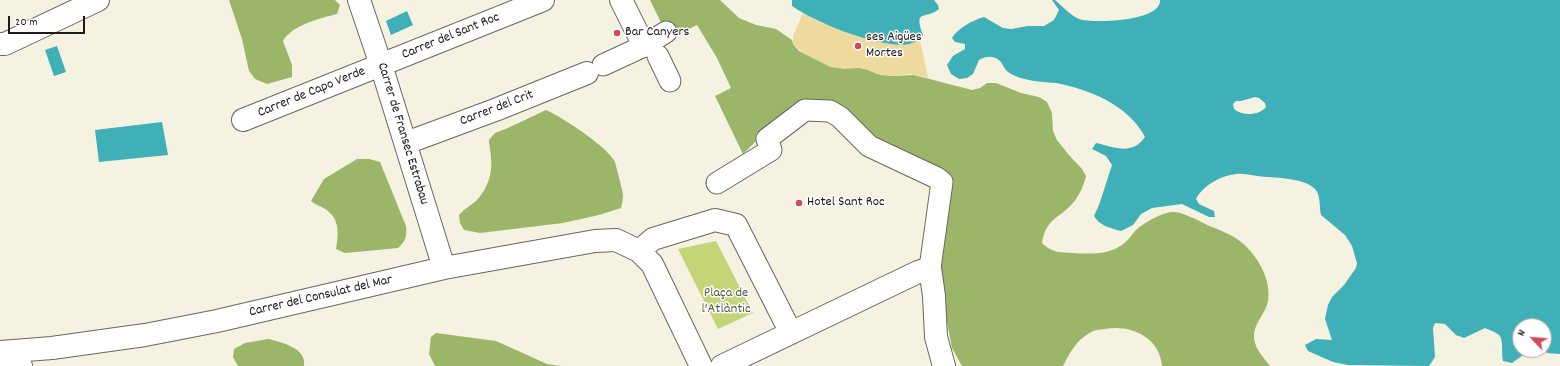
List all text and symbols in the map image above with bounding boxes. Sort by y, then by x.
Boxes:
scale bar [10,8,87,34]
street label: Carrer del Sant Roc [400,10,502,64]
text: 20 m [15,14,38,31]
place label: Bar Canyers [625,25,689,41]
marker: Bar Canyers [612,28,622,38]
place label: ses Aigües Mortes [866,30,922,62]
marker: ses Aigües Mortes [853,41,863,51]
street label: Carrer de Fransec Estrabau [372,61,432,207]
street label: Carrer de Capo Verde [256,64,368,122]
street label: Carrer del Crit [458,87,536,131]
place label: Hotel Sant Roc [807,195,885,211]
marker: Hotel Sant Roc [794,198,804,208]
street label: Carrer del Consulat del Mar [248,272,394,322]
park label: Plaça de l'Atlàntic [701,286,751,318]
north arrow [1512,318,1552,358]
text: N [1514,327,1530,339]

